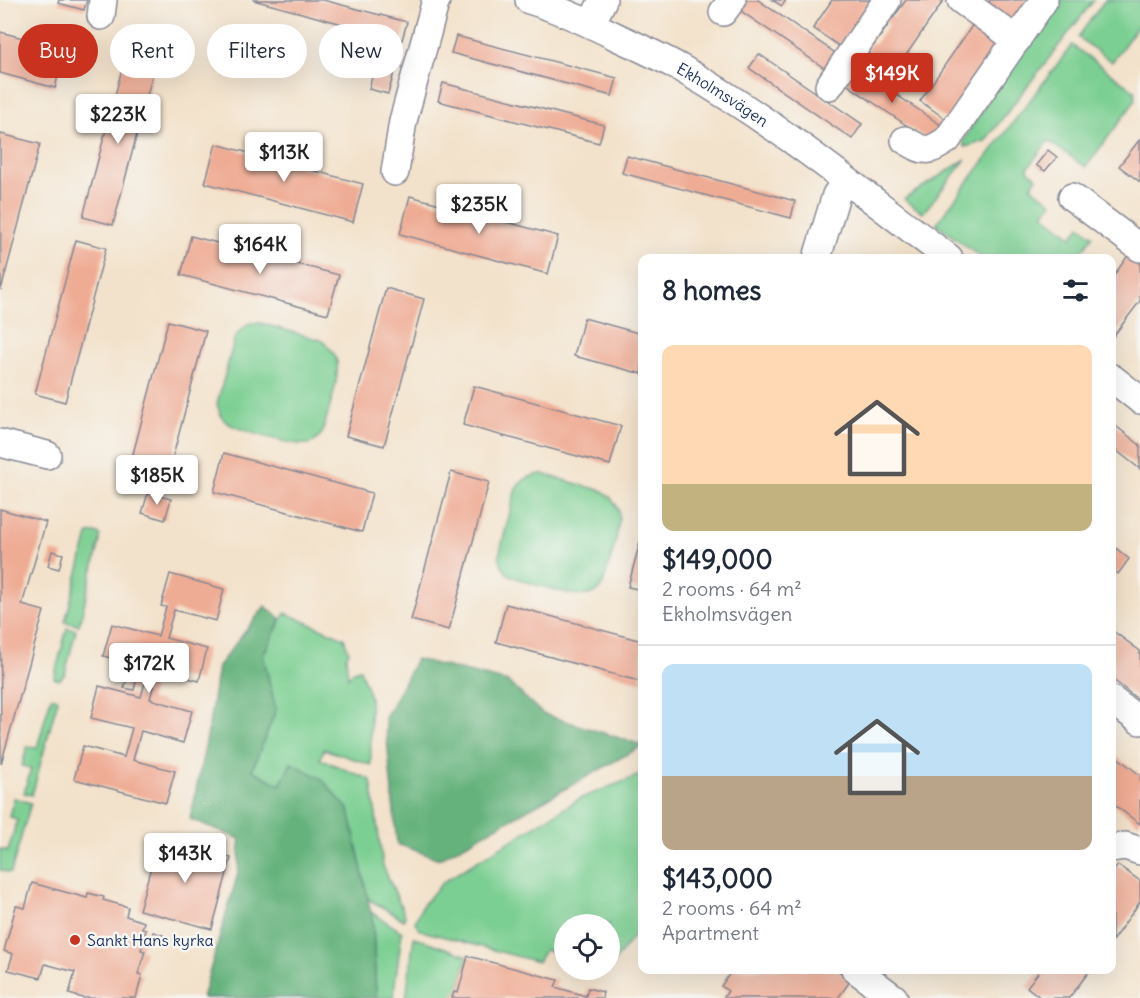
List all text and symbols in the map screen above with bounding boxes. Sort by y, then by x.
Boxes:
chip: Buy [18,24,98,78]
chip: Rent [110,24,195,78]
chip: Filters [207,24,307,78]
chip: New [319,24,403,78]
pin: $149K [850,53,934,104]
street label: Ekholmsvägen [673,58,772,131]
text: $149K [865,60,919,85]
pin: $223K [76,94,160,145]
text: $223K [90,101,146,126]
pin: $113K [242,132,326,183]
text: $113K [259,139,309,164]
pin: $235K [437,184,521,235]
text: $235K [450,191,508,216]
pin: $164K [218,224,302,275]
text: $164K [233,231,287,256]
text: 8 homes [662,274,761,307]
icon: filters [1059,274,1092,307]
icon: home [823,384,931,492]
pin: $185K [115,455,199,506]
text: $185K [130,462,184,487]
text: $149,000 [662,543,773,576]
text: 2 rooms · 64 m² [662,576,802,601]
text: Ekholmsvägen [662,601,792,626]
pin: $172K [107,643,191,694]
text: $172K [123,650,175,675]
icon: home [823,703,931,811]
pin: $143K [143,833,227,884]
text: $143K [158,840,212,865]
text: $143,000 [662,862,773,895]
text: 2 rooms · 64 m² [662,895,802,920]
map controls [554,914,620,980]
button: locate [554,914,620,980]
text: Apartment [662,920,759,945]
place label: Sankt Hans kyrka [87,930,214,950]
marker: Sankt Hans kyrka [68,933,82,947]

